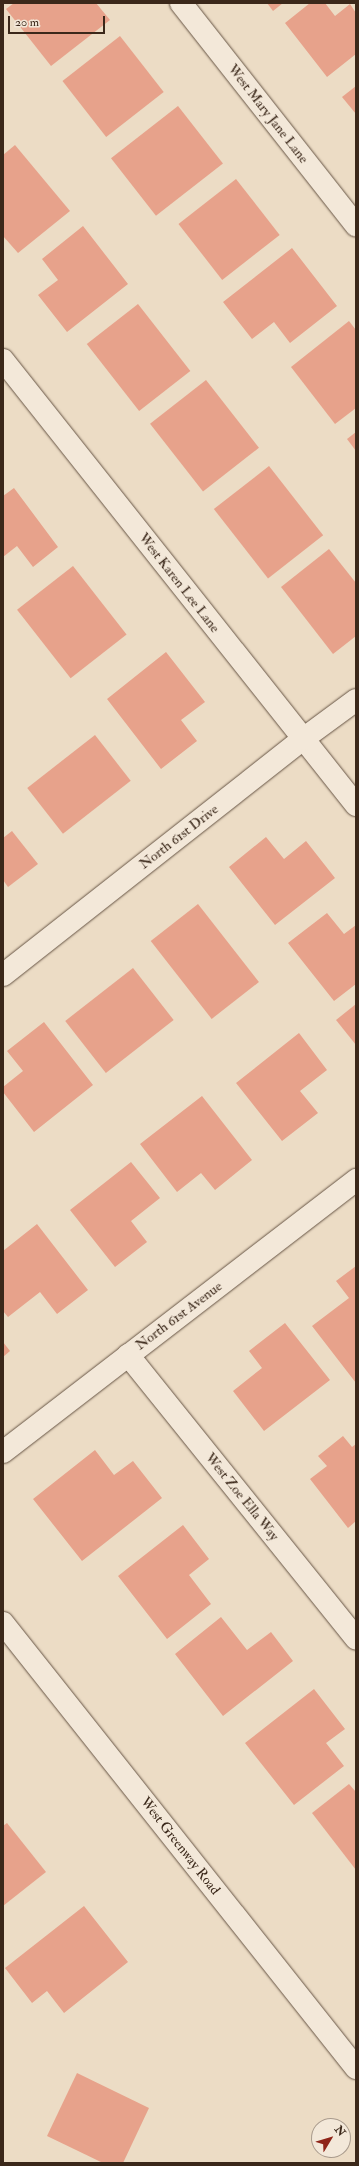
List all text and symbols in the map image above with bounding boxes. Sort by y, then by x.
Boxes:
scale bar [10,8,107,34]
text: 20 m [15,15,39,30]
street label: West Mary Jane Lane [224,61,312,167]
street label: West Karen Lee Lane [135,530,223,636]
street label: North 61st Drive [136,801,222,873]
street label: North 61st Avenue [132,1278,226,1354]
street label: West Zoe Ella Way [202,1450,282,1544]
street label: West Greenway Road [137,1794,223,1898]
north arrow [311,2118,351,2158]
text: N [332,2123,348,2139]

